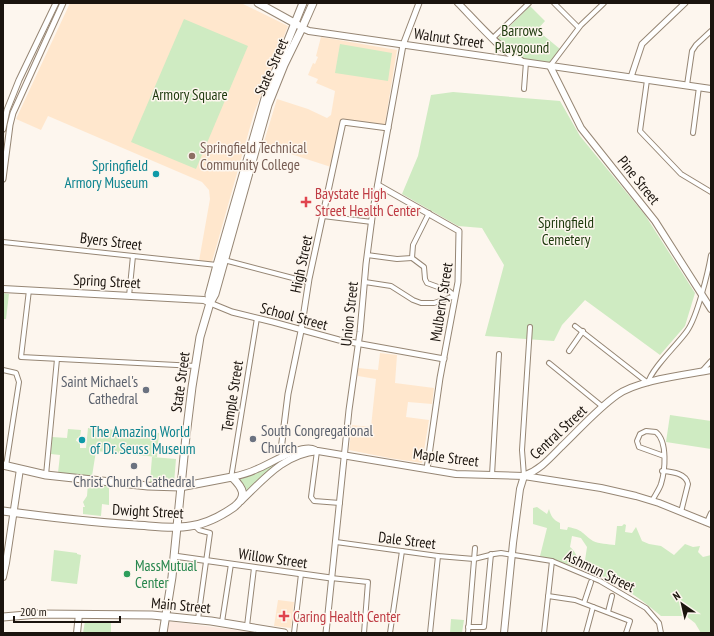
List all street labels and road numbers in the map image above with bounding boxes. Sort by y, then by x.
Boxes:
street label: Walnut Street [413,24,485,52]
street label: State Street [250,35,292,99]
street label: Pine Street [614,152,664,208]
street label: Byers Street [79,228,143,254]
street label: High Street [286,233,316,295]
street label: Mulberry Street [425,261,457,343]
street label: Spring Street [73,270,141,292]
street label: Union Street [336,281,362,347]
street label: School Street [258,298,330,334]
street label: State Street [166,350,194,414]
street label: Temple Street [217,359,247,433]
street label: Central Street [525,401,591,463]
street label: Maple Street [412,444,480,470]
street label: Dwight Street [112,500,184,522]
street label: Dale Street [377,527,437,553]
street label: Willow Street [237,544,309,572]
street label: Ashmun Street [562,546,638,596]
street label: Main Street [150,593,212,617]

